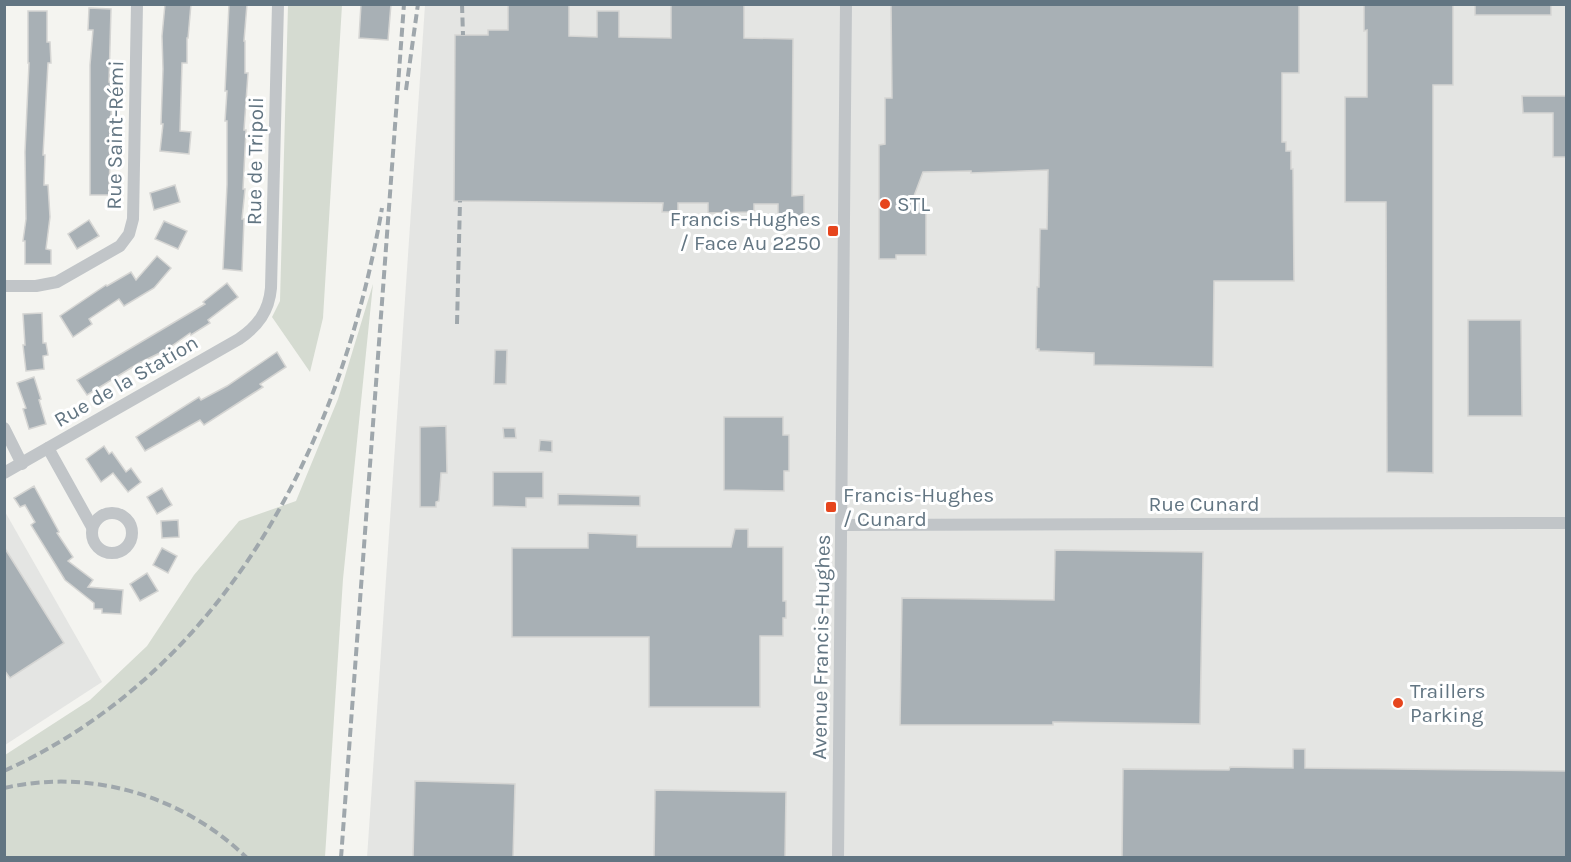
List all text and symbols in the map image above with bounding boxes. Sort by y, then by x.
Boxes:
street label: Rue Saint-Rémi [102,60,128,210]
street label: Rue de Tripoli [242,97,268,225]
place label: STL [897,192,930,216]
marker: STL [878,197,892,211]
place label: Francis-Hughes / Face Au 2250 [670,207,821,255]
marker: Francis-Hughes / Face Au 2250 [826,224,840,238]
street label: Rue de la Station [50,330,202,432]
place label: Francis-Hughes / Cunard [843,483,994,531]
street label: Rue Cunard [1148,492,1260,516]
marker: Francis-Hughes / Cunard [824,500,838,514]
street label: Avenue Francis-Hughes [807,534,835,760]
place label: Traillers Parking [1410,679,1486,727]
marker: Traillers Parking [1391,696,1405,710]

